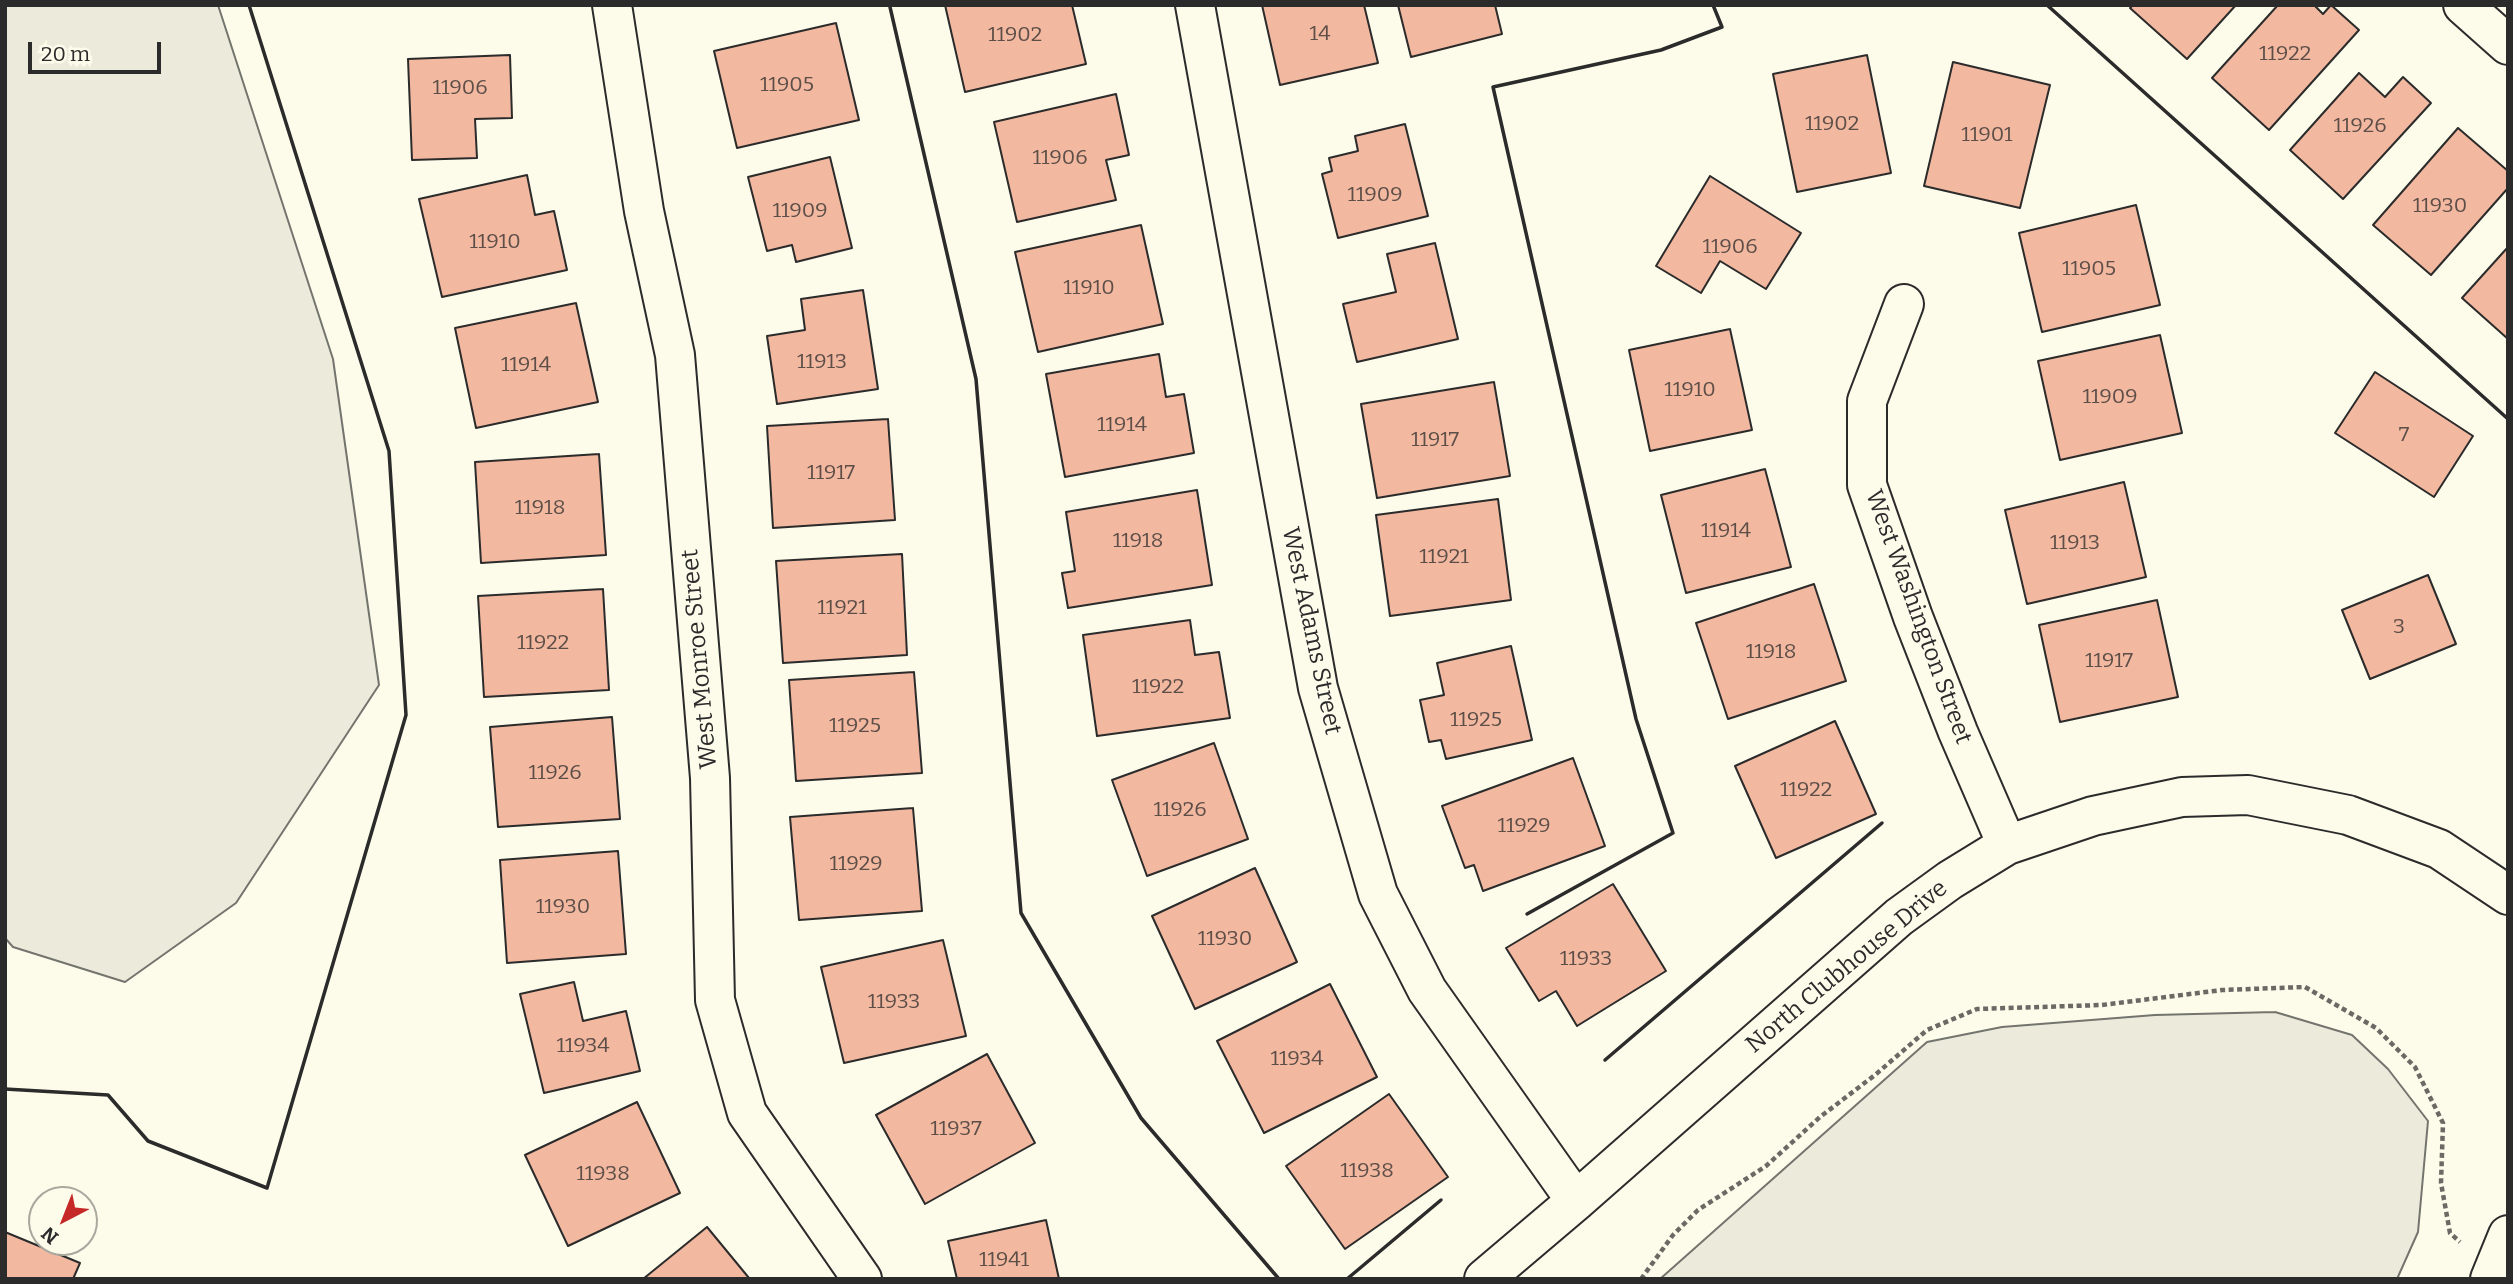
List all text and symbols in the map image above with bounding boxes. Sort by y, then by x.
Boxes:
house number: 14 [1310,21,1330,47]
house number: 11902 [988,22,1042,48]
scale bar [32,28,164,72]
text: 20 m [41,41,90,67]
house number: 11922 [2259,41,2311,67]
house number: 11905 [760,72,814,98]
house number: 11906 [432,75,488,101]
house number: 11902 [1805,111,1859,137]
house number: 11926 [2333,113,2387,139]
house number: 11901 [1961,122,2013,148]
house number: 11906 [1032,145,1088,171]
house number: 11909 [1347,182,1403,208]
house number: 11930 [2413,193,2467,219]
house number: 11909 [772,198,828,224]
house number: 11910 [469,229,521,255]
house number: 11906 [1702,234,1758,260]
house number: 11905 [2062,256,2116,282]
house number: 11910 [1063,275,1115,301]
house number: 11913 [797,349,847,375]
house number: 11914 [501,352,551,378]
house number: 11910 [1664,377,1716,403]
house number: 11909 [2082,384,2138,410]
house number: 11914 [1097,412,1147,438]
house number: 7 [2399,422,2409,448]
house number: 11917 [1411,427,1459,453]
house number: 11917 [807,460,855,486]
street label: West Washington Street [1859,486,1977,748]
house number: 11918 [515,495,565,521]
house number: 11914 [1701,518,1751,544]
street label: West Adams Street [1275,525,1347,737]
house number: 11918 [1113,528,1163,554]
house number: 11913 [2050,530,2100,556]
house number: 11921 [1419,544,1469,570]
street label: West Monroe Street [676,548,724,770]
house number: 11921 [817,595,867,621]
house number: 3 [2393,614,2405,640]
house number: 11922 [517,630,569,656]
house number: 11918 [1746,639,1796,665]
house number: 11917 [2085,648,2133,674]
house number: 11922 [1132,674,1184,700]
house number: 11925 [1450,707,1502,733]
house number: 11925 [829,713,881,739]
house number: 11926 [528,760,582,786]
house number: 11922 [1780,777,1832,803]
house number: 11926 [1153,797,1207,823]
house number: 11929 [1497,813,1551,839]
house number: 11929 [829,851,883,877]
street label: North Clubhouse Drive [1741,874,1953,1060]
house number: 11930 [536,894,590,920]
house number: 11930 [1198,926,1252,952]
house number: 11933 [1560,946,1612,972]
house number: 11933 [868,989,920,1015]
house number: 11934 [556,1033,610,1059]
house number: 11934 [1270,1046,1324,1072]
house number: 11937 [930,1116,982,1142]
house number: 11938 [1340,1158,1394,1184]
house number: 11938 [576,1161,630,1187]
north arrow [28,1186,98,1256]
text: N [37,1222,63,1249]
house number: 11941 [979,1247,1029,1273]

